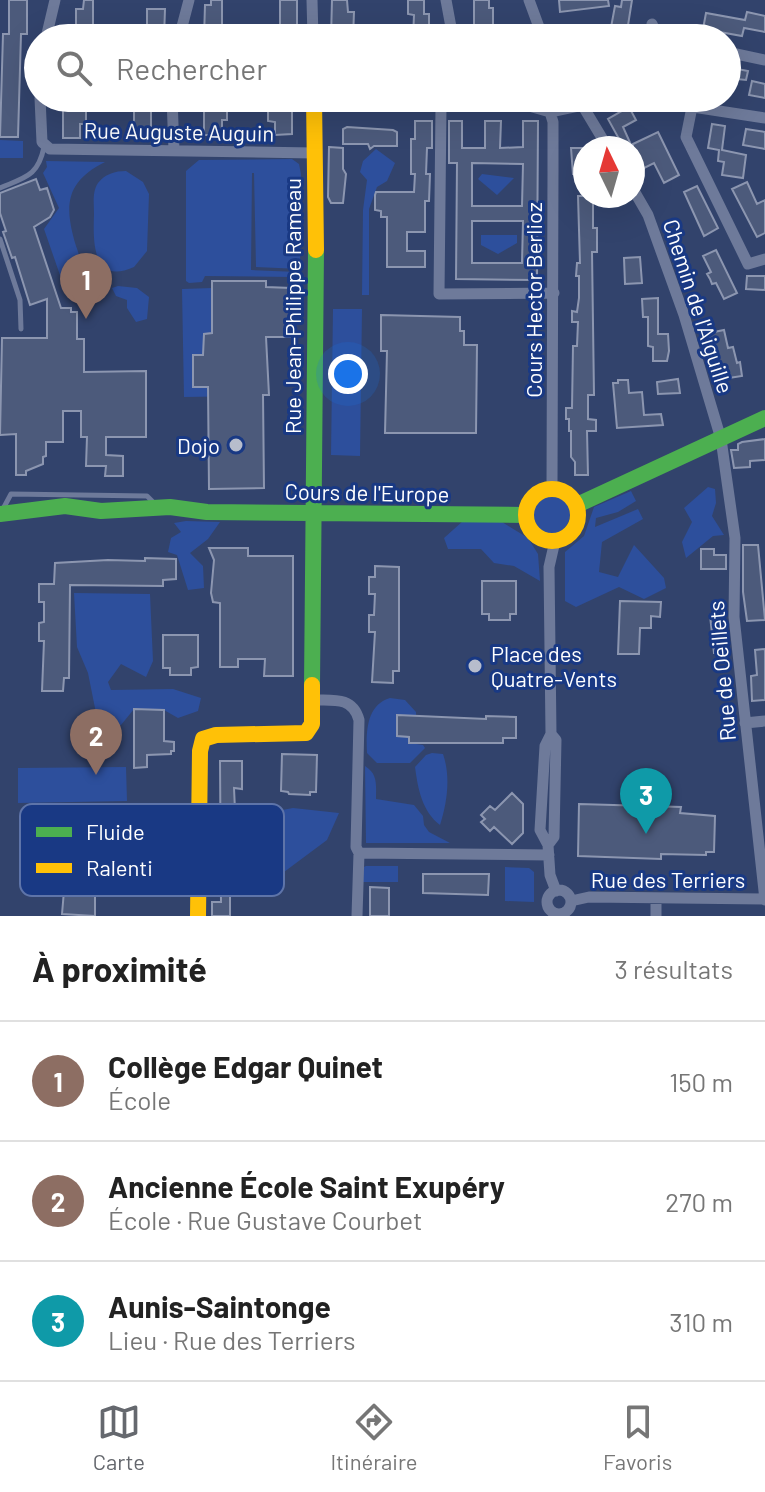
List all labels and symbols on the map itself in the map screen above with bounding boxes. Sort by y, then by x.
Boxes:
street label: Rue Auguste Auguin [83,116,275,146]
north arrow [573,136,645,208]
street label: Rue Jean-Philippe Rameau [279,178,305,434]
street label: Cours Hector Berlioz [520,202,546,398]
street label: Chemin de l'Aiguille [659,216,739,396]
pin: 1 [60,253,112,319]
your location [328,354,368,394]
place label: Dojo [177,432,220,458]
marker: Dojo [227,436,245,454]
street label: Cours de l'Europe [284,478,450,506]
street label: Rue de Oeillets [702,600,740,742]
place label: Place des Quatre-Vents [491,640,617,691]
marker: Place des Quatre-Vents [466,657,484,675]
pin: 2 [70,709,122,775]
pin: 3 [620,768,672,834]
legend [20,804,284,896]
text: Fluide [86,818,145,844]
text: Ralenti [86,854,153,880]
street label: Rue des Terriers [591,866,745,892]

